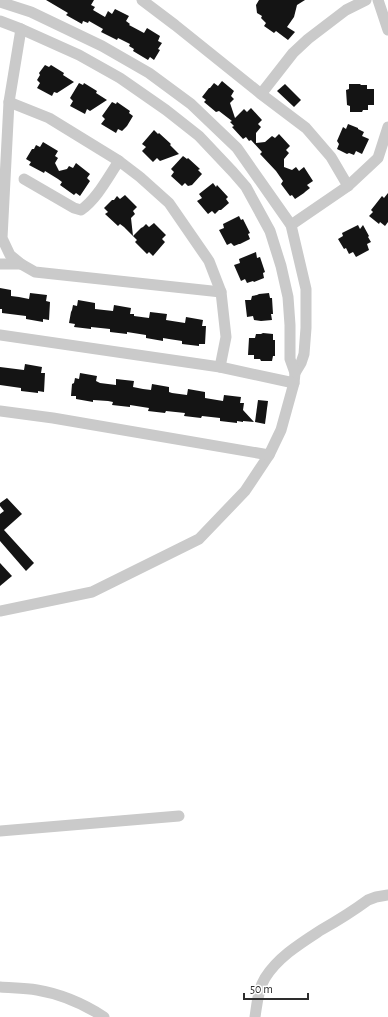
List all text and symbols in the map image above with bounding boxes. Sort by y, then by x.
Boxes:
scale bar [244,975,308,1001]
text: 50 m [250,983,273,995]

